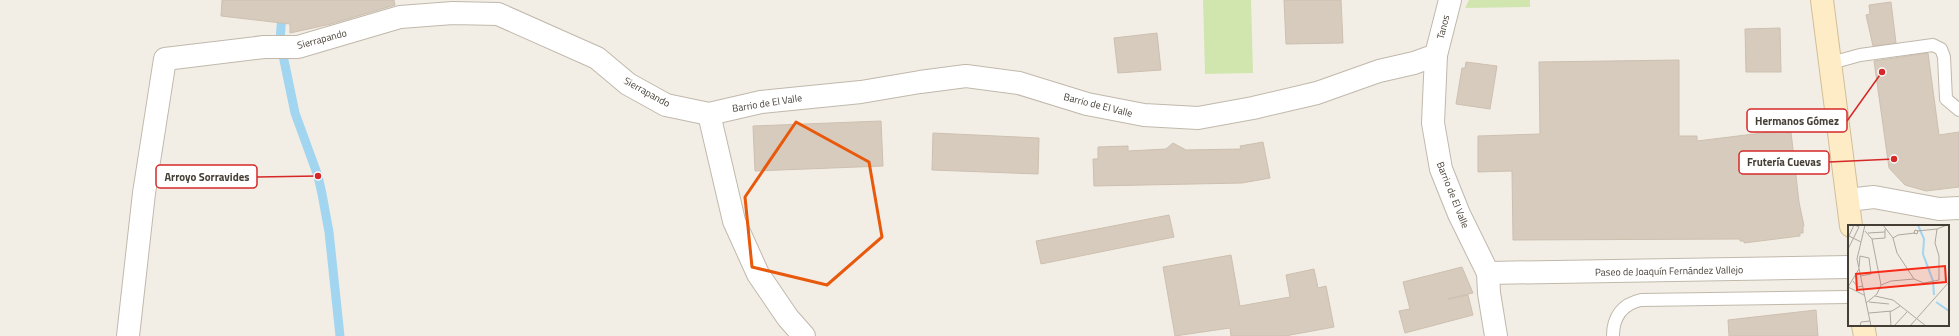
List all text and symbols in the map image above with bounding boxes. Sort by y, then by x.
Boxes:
street label: Tanos [1433,13,1453,41]
street label: Sierrapando [296,25,348,53]
street label: Sierrapando [621,73,673,111]
street label: Barrio de El Valle [1062,89,1134,121]
street label: Barrio de El Valle [731,90,803,116]
callout: Hermanos Gómez [1747,109,1847,132]
text: Hermanos Gómez [1755,113,1839,129]
callout: Frutería Cuevas [1739,151,1829,174]
text: Frutería Cuevas [1747,154,1821,170]
street label: Barrio de El Valle [1433,159,1473,231]
callout: Arroyo Sorravides [156,165,257,188]
text: Arroyo Sorravides [165,169,249,185]
inset map [1848,225,1949,326]
street label: Paseo de Joaquín Fernández Vallejo [1595,262,1743,280]

